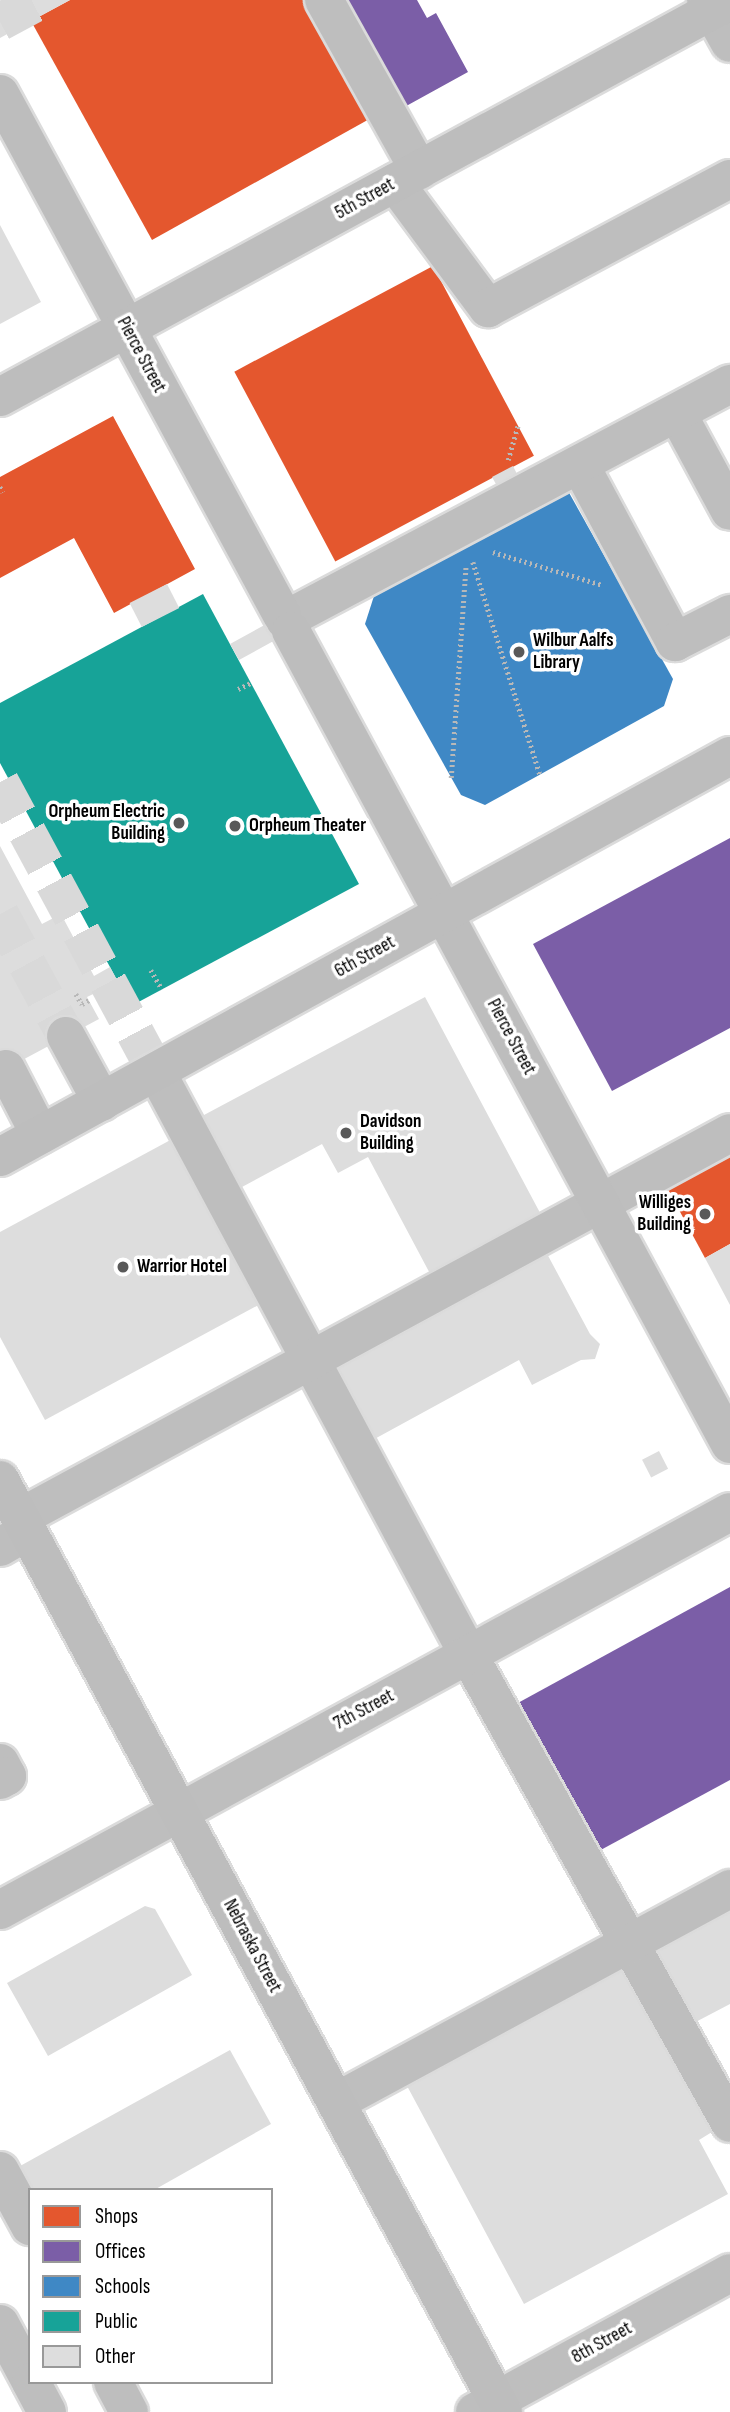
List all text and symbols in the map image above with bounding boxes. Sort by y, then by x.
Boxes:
street label: 5th Street [331,173,399,225]
street label: Pierce Street [112,313,170,397]
place label: Wilbur Aalfs Library [533,630,614,674]
marker: Wilbur Aalfs Library [511,644,527,660]
place label: Orpheum Electric Building [48,801,165,845]
marker: Orpheum Electric Building [171,815,187,831]
place label: Orpheum Theater [249,815,366,837]
marker: Orpheum Theater [227,818,243,834]
street label: 6th Street [331,931,399,983]
street label: Pierce Street [482,995,540,1079]
place label: Davidson Building [360,1111,422,1155]
marker: Davidson Building [338,1125,354,1141]
place label: Williges Building [637,1192,691,1236]
marker: Williges Building [697,1206,713,1222]
place label: Warrior Hotel [137,1256,227,1278]
marker: Warrior Hotel [115,1259,131,1275]
street label: 7th Street [330,1685,398,1735]
street label: Nebraska Street [218,1896,286,1996]
legend [28,2188,273,2384]
text: Shops [95,2204,138,2229]
text: Offices [95,2239,146,2264]
text: Schools [95,2274,150,2299]
text: Public [95,2309,138,2334]
street label: 8th Street [568,2317,636,2369]
text: Other [95,2344,135,2369]

